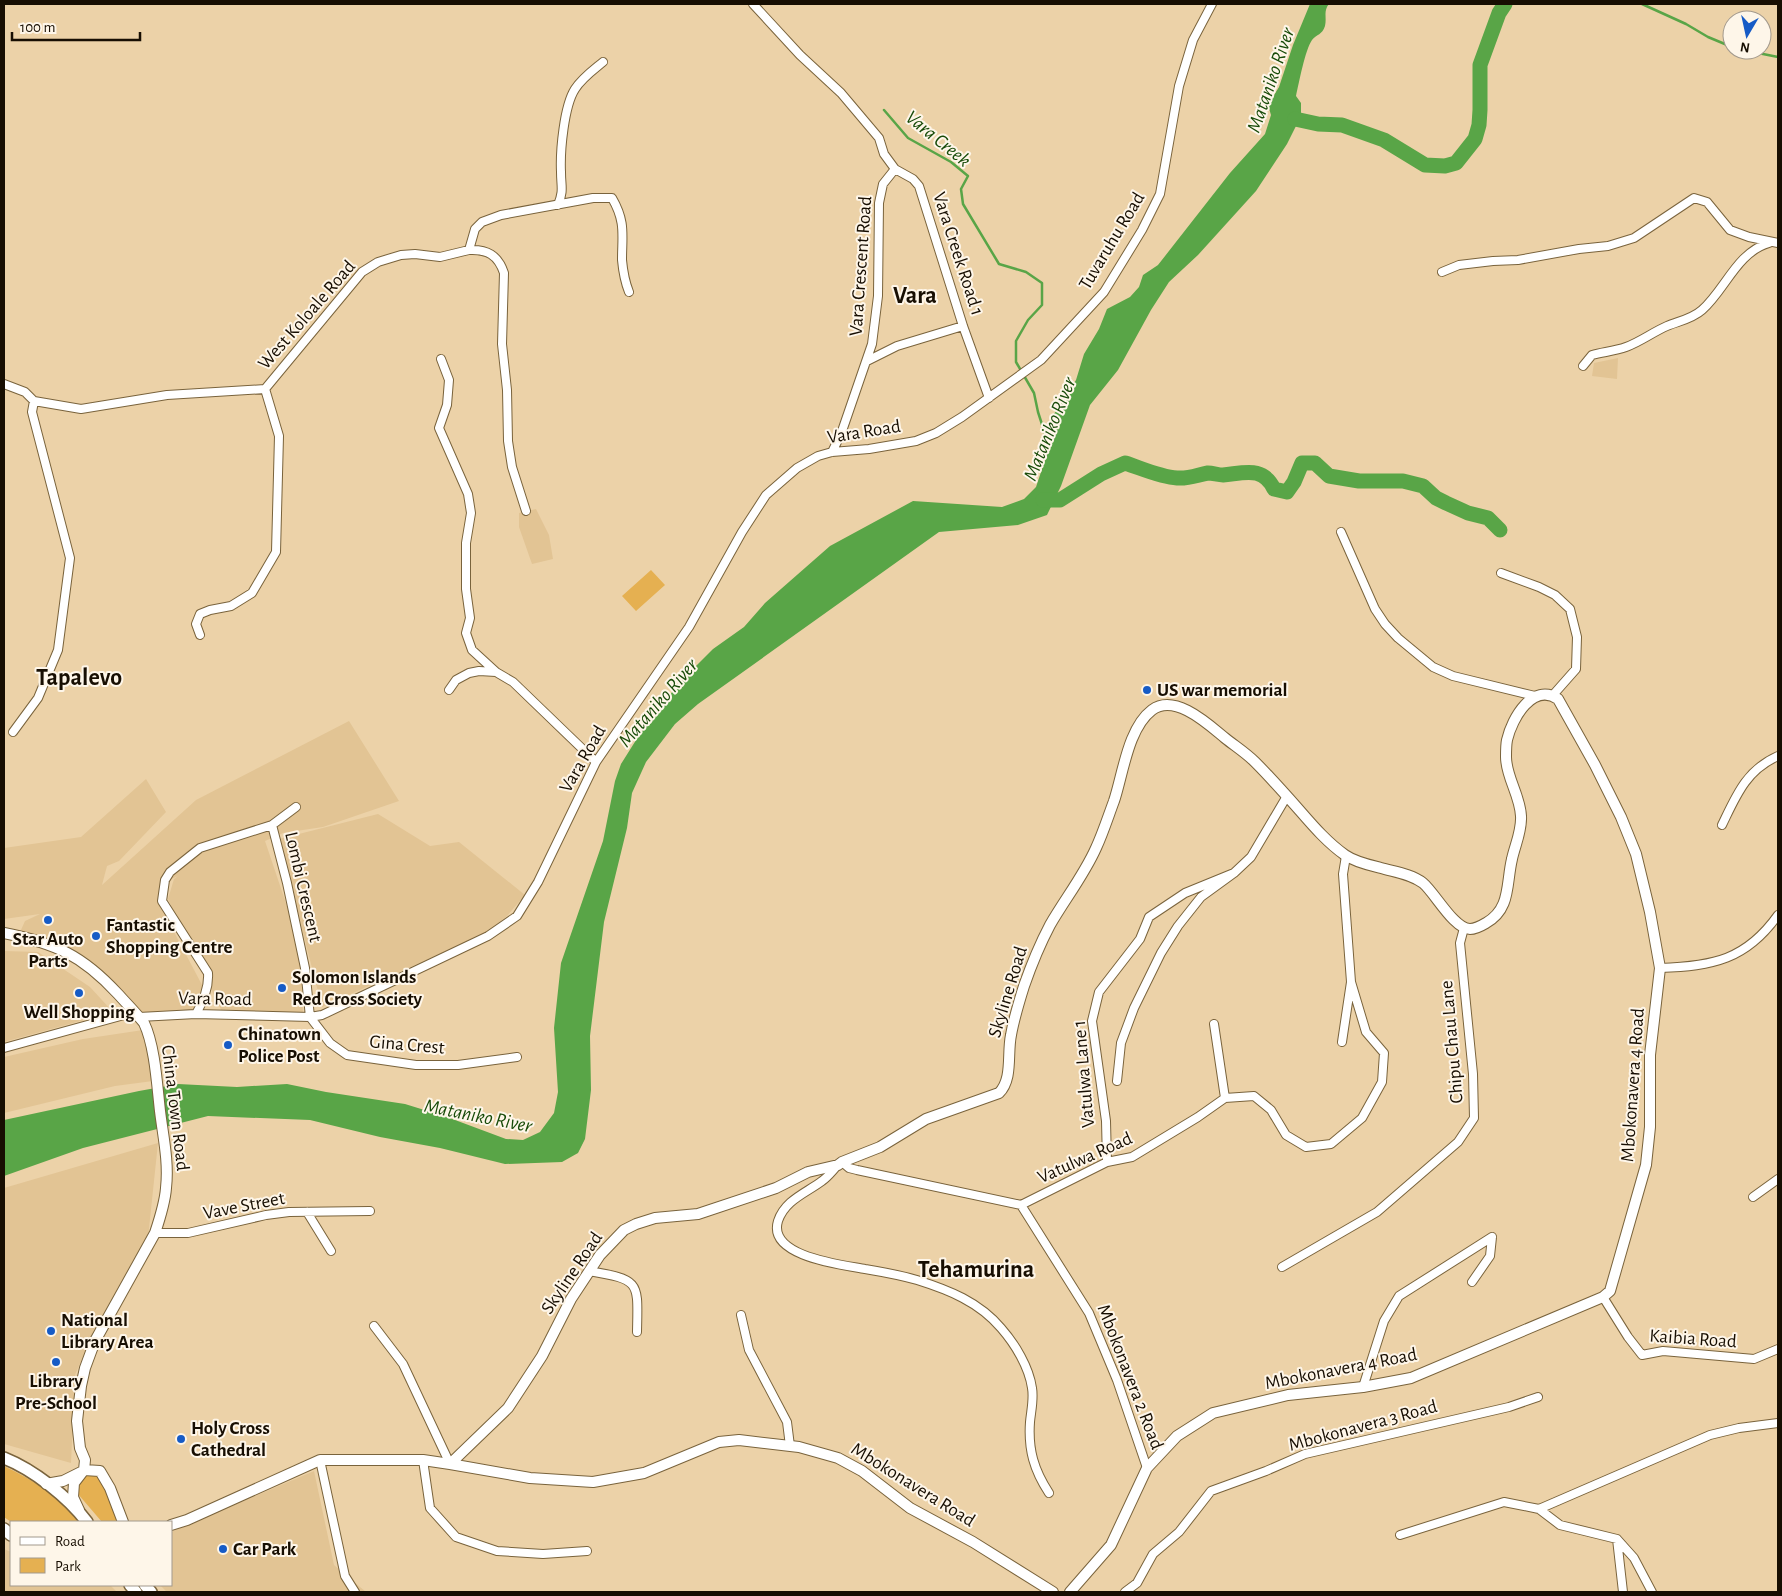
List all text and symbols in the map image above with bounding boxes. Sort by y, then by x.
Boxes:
scale bar [12,10,140,42]
north arrow [1722,10,1772,60]
text: 100 m [20,20,55,35]
water label: Mataniko River [1244,25,1298,135]
text: N [1739,39,1751,55]
water label: Vara Creek [902,107,974,171]
street label: Tuvaruhu Road [1076,189,1149,293]
street label: Vara Creek Road 1 [929,190,987,318]
street label: Vara Crescent Road [847,195,875,337]
street label: West Koloale Road [255,257,359,373]
district label: Vara [893,284,937,308]
water label: Mataniko River [1020,374,1080,483]
street label: Vara Road [826,417,902,447]
water label: Mataniko River [615,655,702,751]
district label: Tapalevo [36,666,122,690]
place label: US war memorial [1157,681,1288,700]
marker: US war memorial [1141,684,1153,696]
street label: Vara Road [556,722,610,796]
street label: Lombi Crescent [281,830,325,944]
marker: Star Auto Parts [42,914,54,926]
place label: Fantastic Shopping Centre [106,916,232,957]
place label: Star Auto Parts [12,930,84,971]
marker: Fantastic Shopping Centre [90,930,102,942]
street label: Skyline Road [985,944,1031,1040]
place label: Solomon Islands Red Cross Society [292,968,423,1009]
street label: Chipu Chau Lane [1437,980,1467,1104]
marker: Solomon Islands Red Cross Society [276,982,288,994]
marker: Well Shopping [73,987,85,999]
street label: Vara Road [178,989,252,1009]
place label: Well Shopping [23,1003,135,1022]
street label: Mbokonavera 4 Road [1618,1007,1648,1163]
street label: Vatulwa Lane 1 [1070,1019,1098,1129]
place label: Chinatown Police Post [238,1025,321,1066]
street label: Gina Crest [369,1032,445,1058]
marker: Chinatown Police Post [222,1039,234,1051]
street label: China Town Road [158,1044,192,1172]
water label: Mataniko River [422,1096,534,1136]
street label: Vatulwa Road [1035,1129,1135,1187]
street label: Vave Street [202,1189,286,1223]
street label: Skyline Road [538,1228,606,1317]
district label: Tehamurina [918,1258,1034,1282]
street label: Mbokonavera 2 Road [1094,1302,1166,1452]
place label: National Library Area [61,1311,154,1352]
marker: National Library Area [45,1325,57,1337]
street label: Kaibia Road [1649,1326,1738,1352]
street label: Mbokonavera 4 Road [1263,1345,1419,1393]
marker: Library Pre-School [50,1356,62,1368]
place label: Library Pre-School [15,1372,97,1413]
street label: Mbokonavera 3 Road [1287,1397,1440,1455]
place label: Holy Cross Cathedral [191,1419,270,1460]
marker: Holy Cross Cathedral [175,1433,187,1445]
street label: Mbokonavera Road [848,1439,978,1531]
legend [10,1521,172,1586]
text: Road [55,1534,85,1549]
place label: Car Park [233,1540,297,1559]
marker: Car Park [217,1543,229,1555]
text: Park [55,1559,81,1574]

